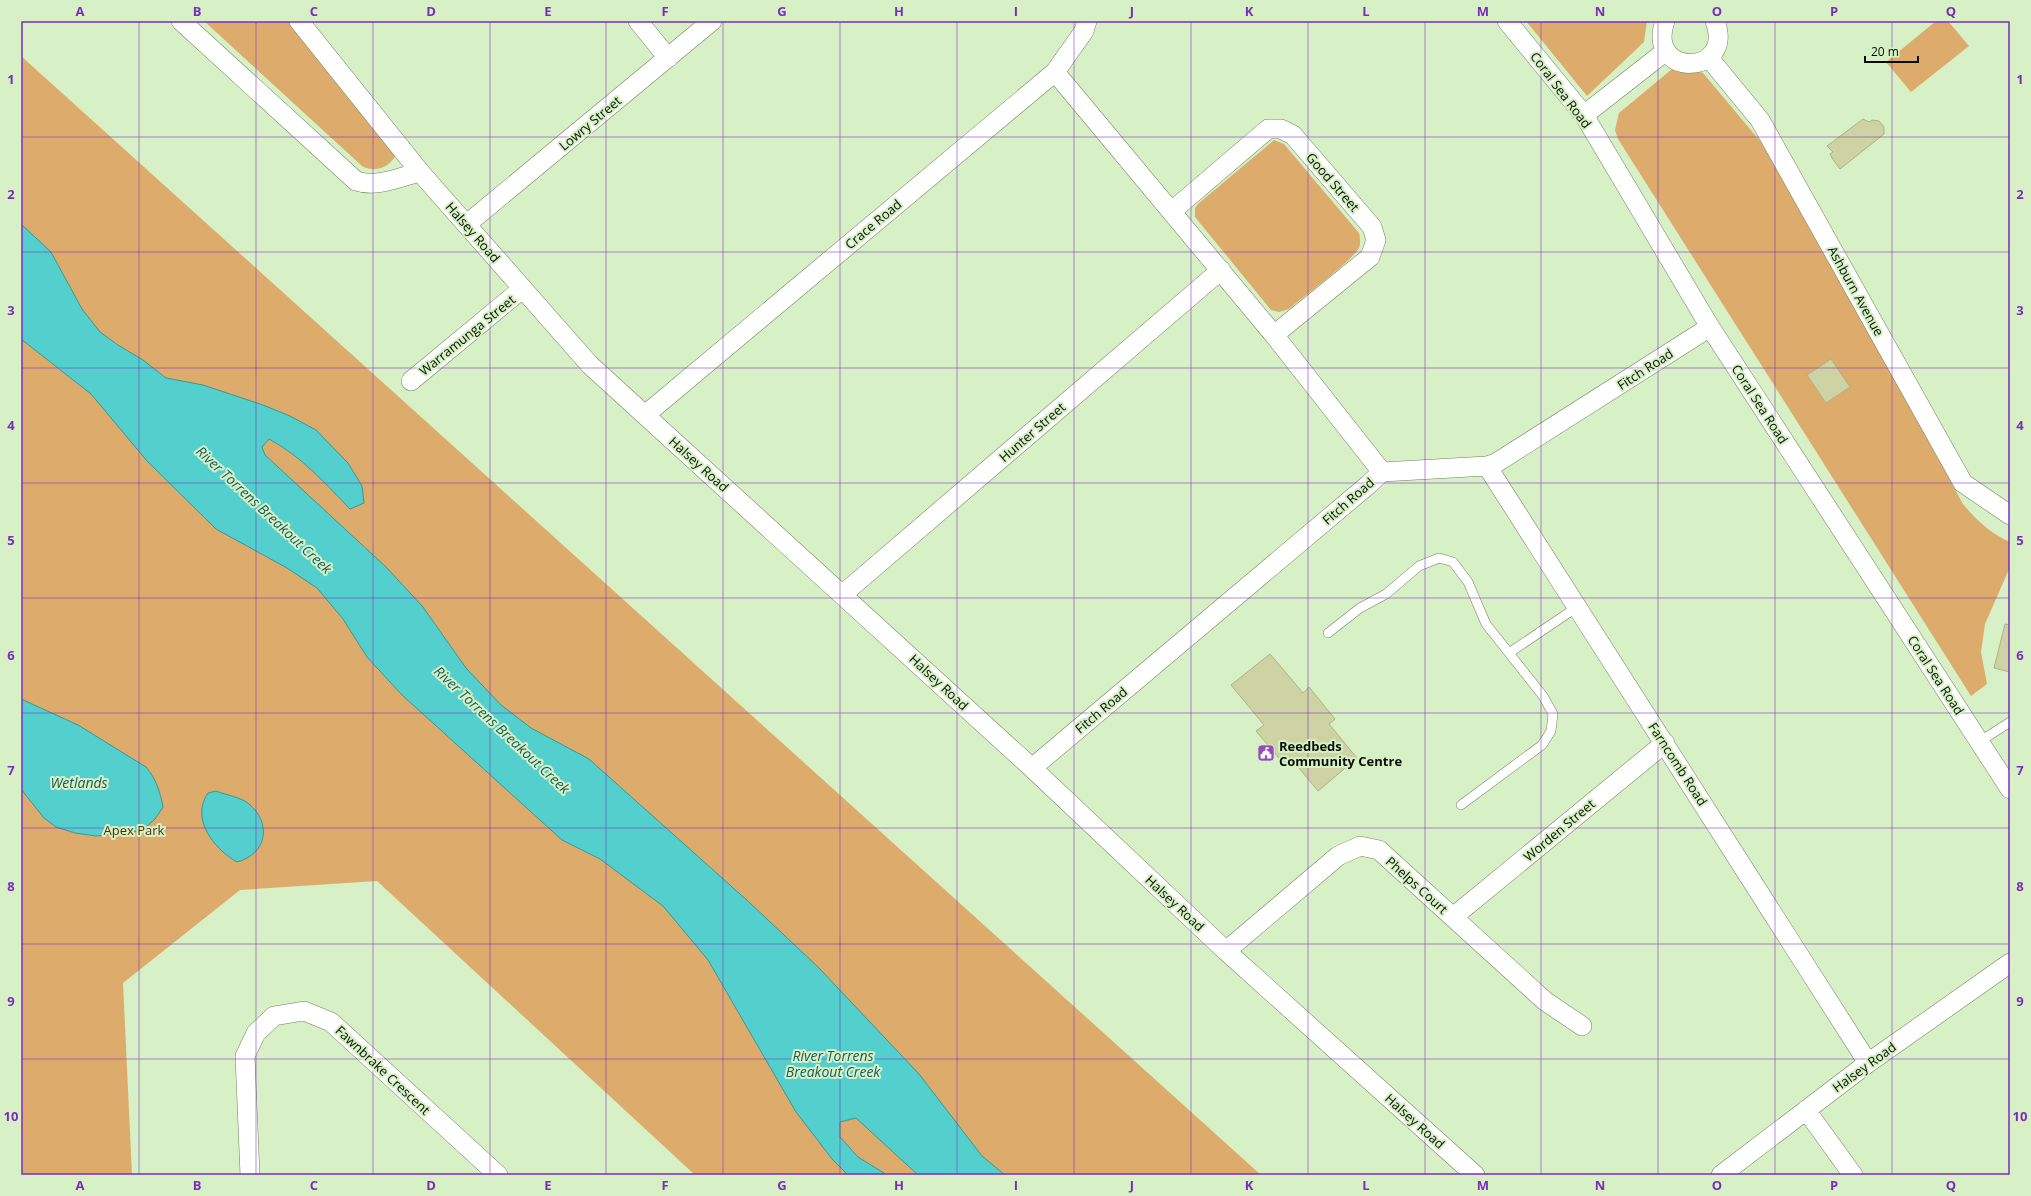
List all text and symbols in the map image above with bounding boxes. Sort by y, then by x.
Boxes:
text: A [76,2,85,20]
text: B [193,2,202,20]
text: C [310,2,318,20]
text: D [426,2,436,20]
text: E [544,2,552,20]
text: F [661,2,669,20]
text: G [777,2,787,20]
text: H [894,2,904,20]
text: I [1014,2,1018,20]
text: J [1129,2,1134,20]
text: K [1245,2,1254,20]
text: L [1362,2,1370,20]
text: M [1477,2,1489,20]
text: N [1595,2,1605,20]
text: O [1712,2,1722,20]
text: P [1830,2,1838,20]
text: Q [1946,2,1956,20]
scale bar [1865,38,1918,64]
text: 20 m [1871,43,1899,60]
street label: Coral Sea Road [1526,48,1596,132]
text: 1 [7,70,15,88]
text: 1 [2016,70,2024,88]
street label: Lowry Street [555,91,625,154]
street label: Good Street [1302,149,1364,216]
text: 2 [7,185,15,203]
text: 2 [2016,185,2024,203]
street label: Crace Road [841,195,905,253]
street label: Halsey Road [442,198,504,266]
street label: Ashburn Avenue [1824,243,1888,339]
street label: Warramunga Street [415,290,519,379]
text: 3 [7,301,15,319]
text: 3 [2016,301,2024,319]
street label: Fitch Road [1614,344,1676,394]
street label: Coral Sea Road [1728,361,1792,447]
street label: Hunter Street [995,398,1069,466]
text: 4 [7,416,15,434]
text: 4 [2016,416,2024,434]
street label: Halsey Road [665,432,733,496]
water label: River Torrens Breakout Creek [192,442,337,578]
street label: Fitch Road [1318,473,1378,529]
text: 5 [7,531,15,549]
text: 5 [2016,531,2024,549]
street label: Coral Sea Road [1904,632,1968,718]
text: 6 [7,646,15,664]
text: 6 [2016,646,2024,664]
street label: Halsey Road [906,650,972,714]
water label: River Torrens Breakout Creek [430,662,575,798]
street label: Fitch Road [1071,683,1131,737]
street label: Farncomb Road [1644,719,1712,809]
place label: Reedbeds Community Centre [1279,737,1402,770]
public building icon: Reedbeds Community Centre [1256,743,1276,763]
text: 7 [7,761,15,779]
text: 7 [2016,761,2024,779]
water label: Wetlands [50,773,108,792]
street label: Worden Street [1519,795,1599,865]
park label: Apex Park [104,821,165,839]
street label: Phelps Court [1382,852,1452,918]
street label: Halsey Road [1142,871,1208,935]
text: 8 [7,877,15,895]
text: 8 [2016,877,2024,895]
text: 9 [7,992,15,1010]
text: 9 [2016,992,2024,1010]
street label: Fawnbrake Crescent [332,1021,434,1119]
street label: Halsey Road [1829,1038,1899,1096]
water label: River Torrens Breakout Creek [786,1046,881,1081]
street label: Halsey Road [1381,1089,1449,1153]
text: 10 [4,1107,18,1125]
text: 10 [2013,1107,2027,1125]
text: A [76,1176,85,1194]
text: B [193,1176,202,1194]
text: C [310,1176,318,1194]
text: D [426,1176,436,1194]
text: E [544,1176,552,1194]
text: F [661,1176,669,1194]
text: G [777,1176,787,1194]
text: H [894,1176,904,1194]
text: I [1014,1176,1018,1194]
text: J [1129,1176,1134,1194]
text: K [1245,1176,1254,1194]
text: L [1362,1176,1370,1194]
text: M [1477,1176,1489,1194]
text: N [1595,1176,1605,1194]
text: O [1712,1176,1722,1194]
text: P [1830,1176,1838,1194]
text: Q [1946,1176,1956,1194]

